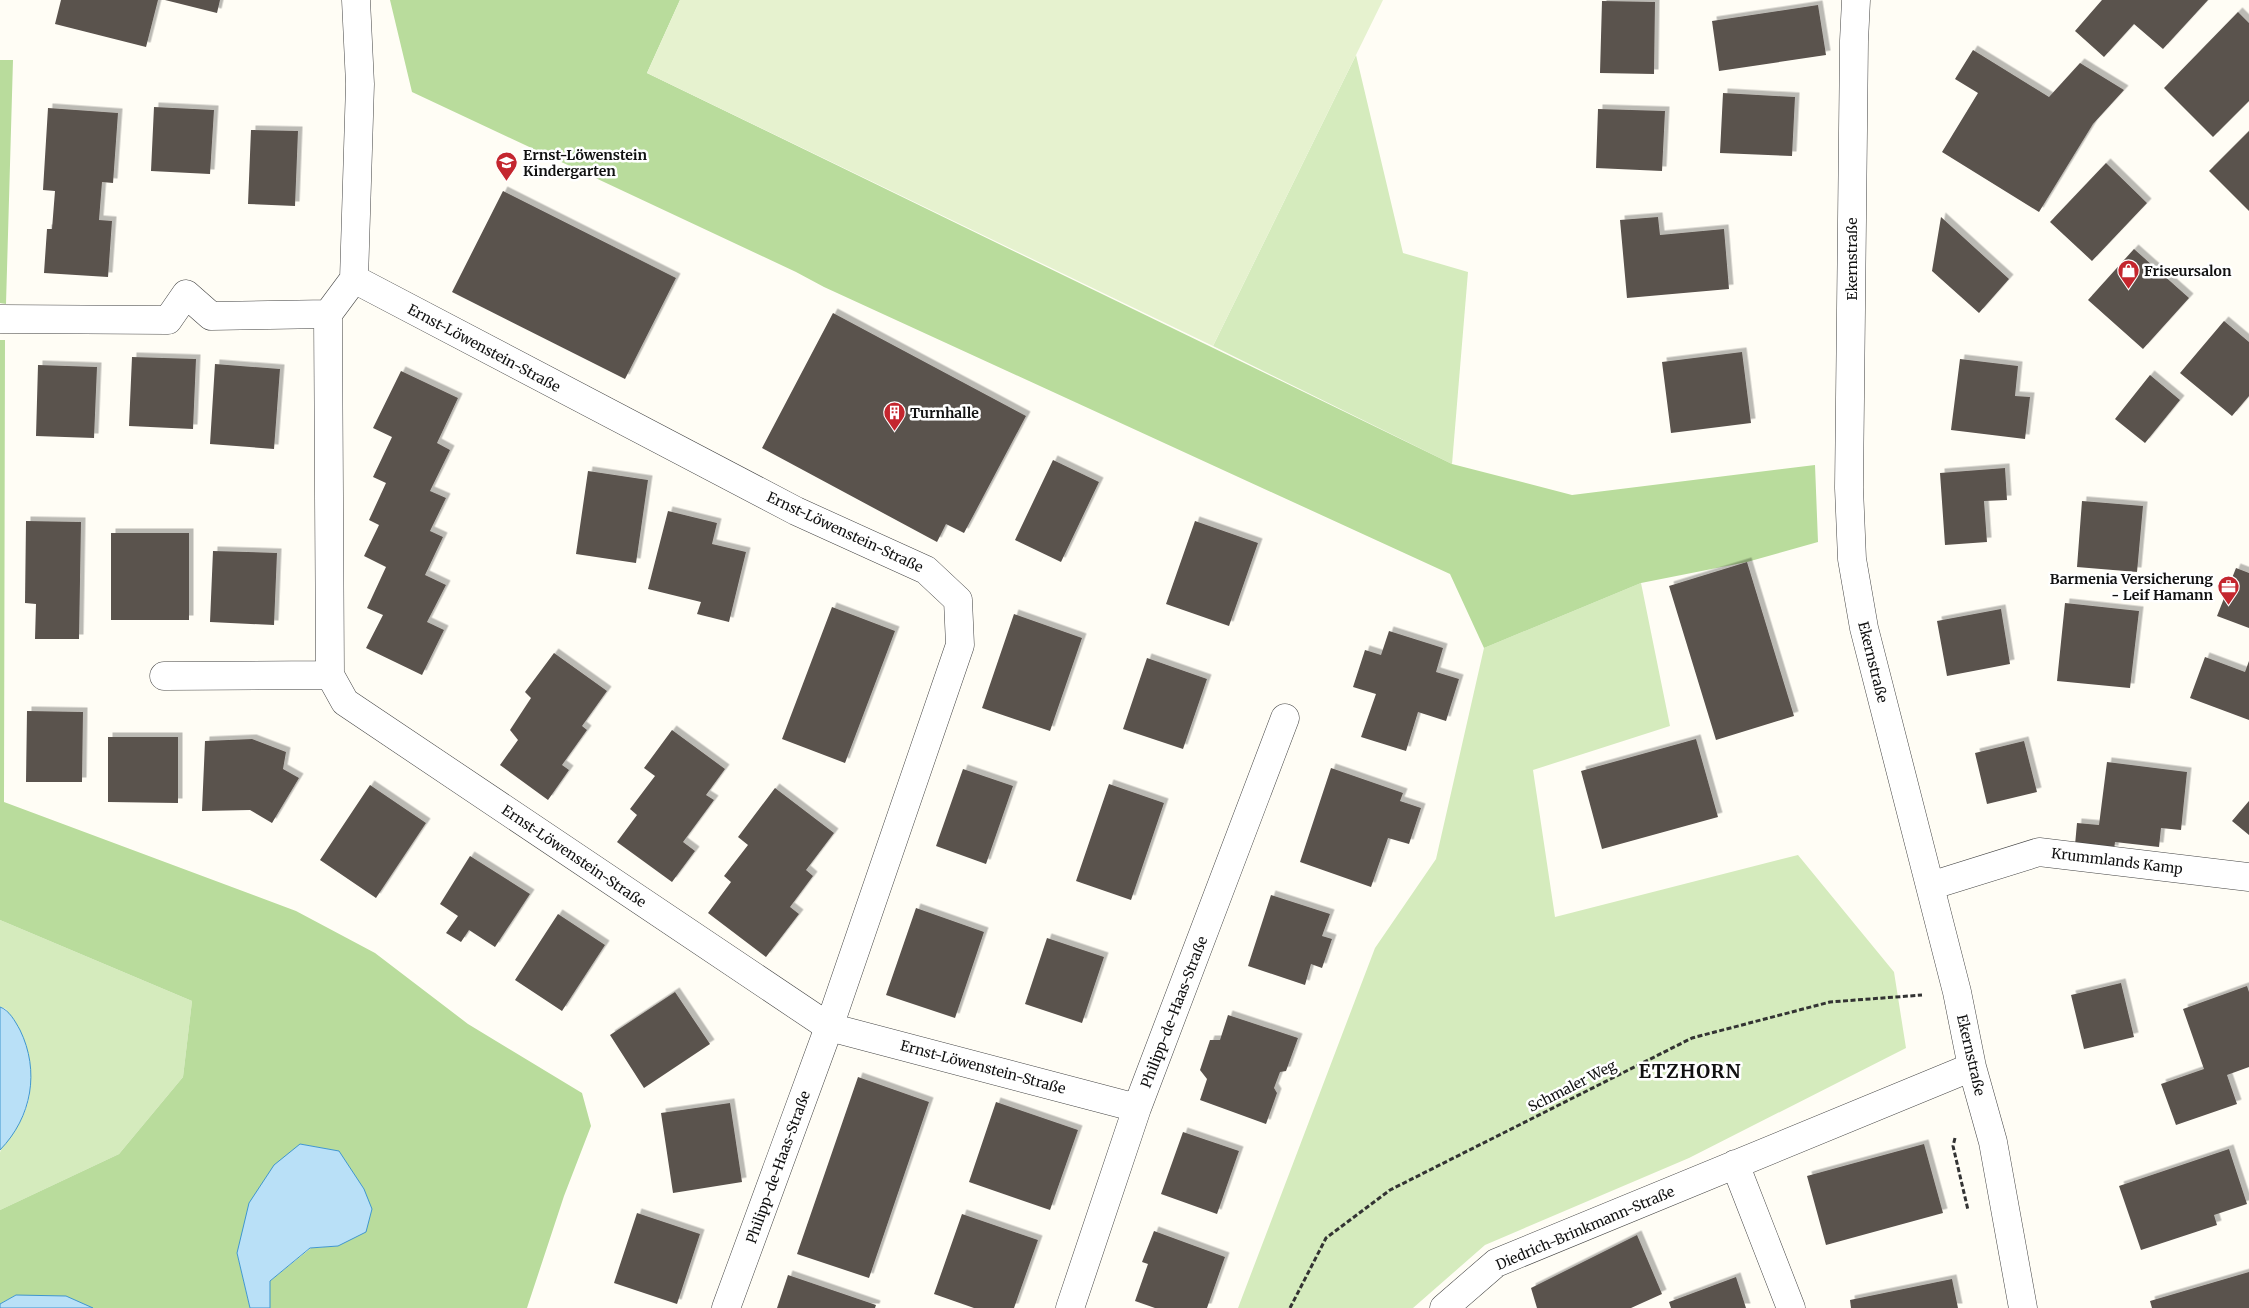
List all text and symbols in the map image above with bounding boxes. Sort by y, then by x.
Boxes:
place label: Ernst-Löwenstein Kindergarten [523,146,648,180]
school or university icon: Ernst-Löwenstein Kindergarten [495,151,519,182]
street label: Ekernstraße [1843,217,1861,301]
shop icon: Friseursalon [2116,259,2140,290]
place label: Friseursalon [2144,262,2232,280]
street label: Ernst-Löwenstein-Straße [405,300,563,396]
building icon: Turnhalle [882,401,906,432]
place label: Turnhalle [910,404,979,422]
street label: Ernst-Löwenstein-Straße [764,488,926,576]
place label: Barmenia Versicherung - Leif Hamann [2050,570,2213,604]
office icon: Barmenia Versicherung - Leif Hamann [2217,575,2241,606]
street label: Ekernstraße [1854,620,1892,704]
street label: Ernst-Löwenstein-Straße [498,801,650,911]
street label: Krummlands Kamp [2050,844,2184,878]
street label: Philipp-de-Haas-Straße [1137,934,1211,1090]
street label: Ekernstraße [1953,1013,1989,1097]
street label: Ernst-Löwenstein-Straße [898,1036,1068,1098]
street label: Schmaler Weg [1525,1056,1620,1116]
district label: ETZHORN [1639,1059,1741,1083]
street label: Philipp-de-Haas-Straße [742,1088,814,1246]
street label: Diedrich-Brinkmann-Straße [1493,1182,1677,1274]

